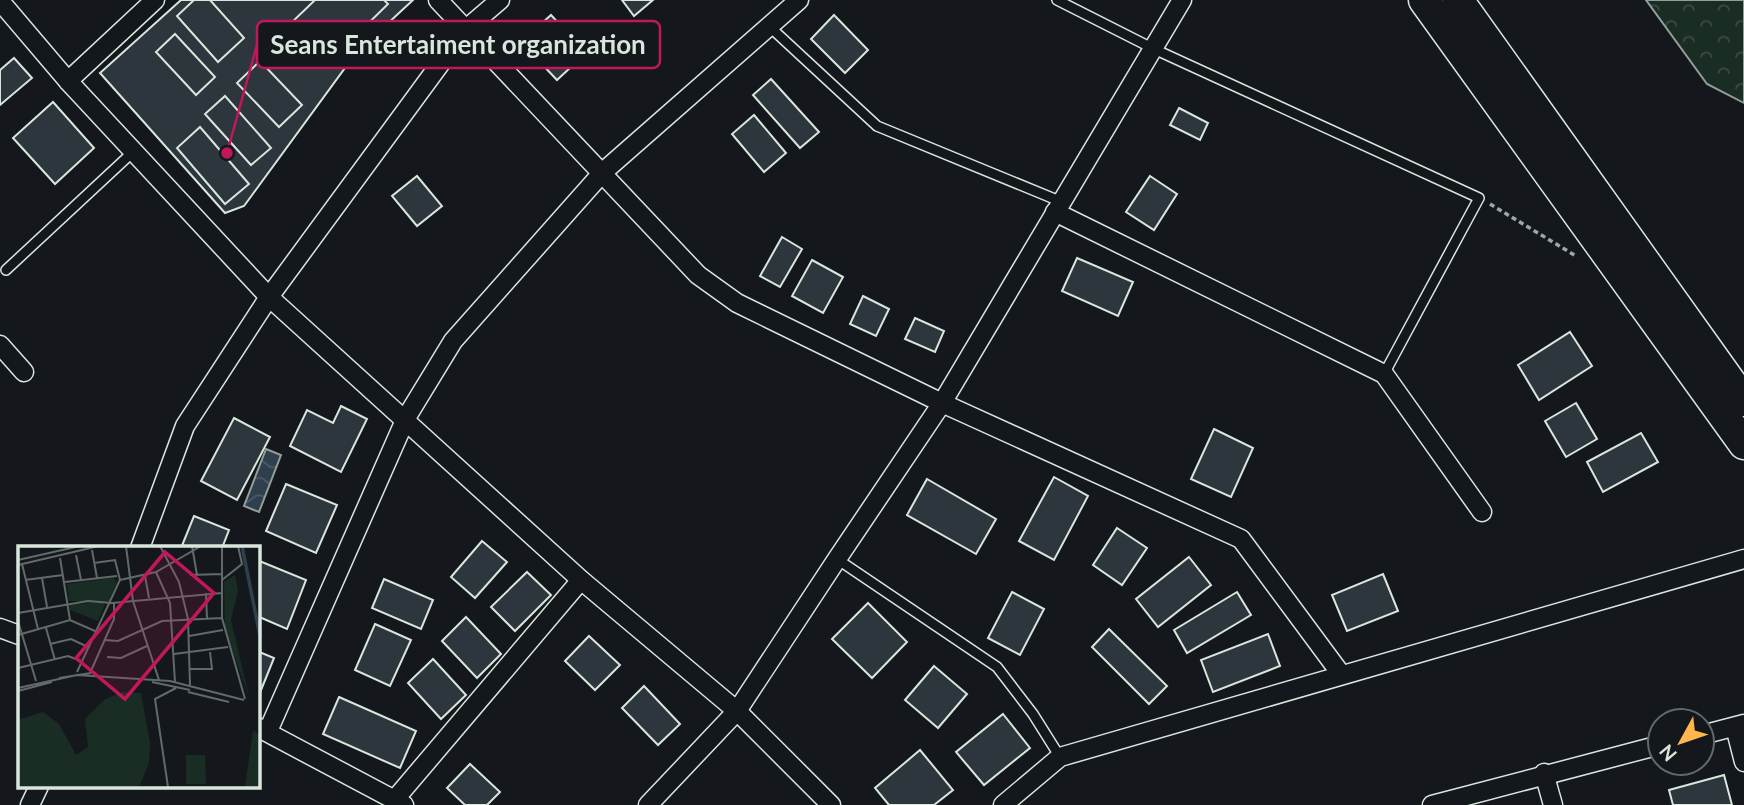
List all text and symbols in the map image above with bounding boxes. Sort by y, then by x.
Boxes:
callout: Seans Entertaiment organization [257,21,660,68]
text: Seans Entertaiment organization [270,28,646,60]
inset map [18,546,259,788]
north arrow [1646,707,1716,777]
text: N [1654,740,1681,766]

